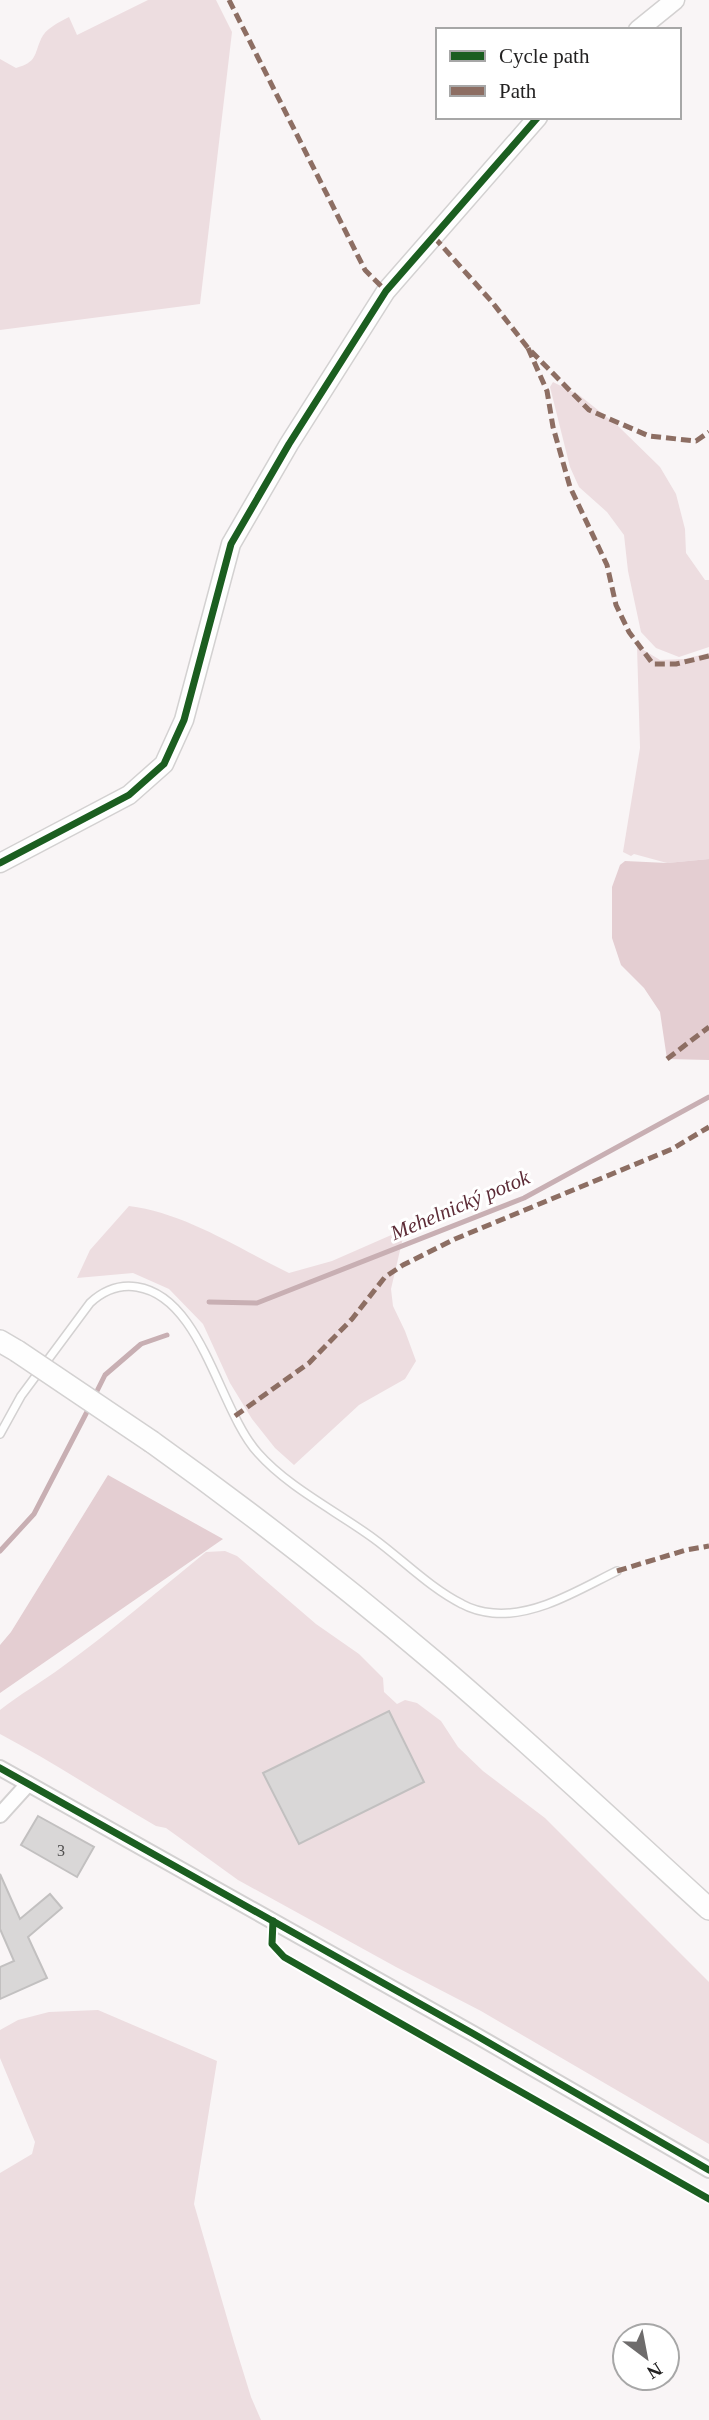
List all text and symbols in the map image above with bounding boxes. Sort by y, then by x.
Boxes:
legend [436,28,681,119]
text: Cycle path [499,44,590,68]
text: Path [499,79,537,103]
water label: Mehelnický potok [386,1165,534,1245]
house number: 3 [57,1842,65,1859]
north arrow [611,2322,681,2392]
text: N [643,2358,666,2384]

